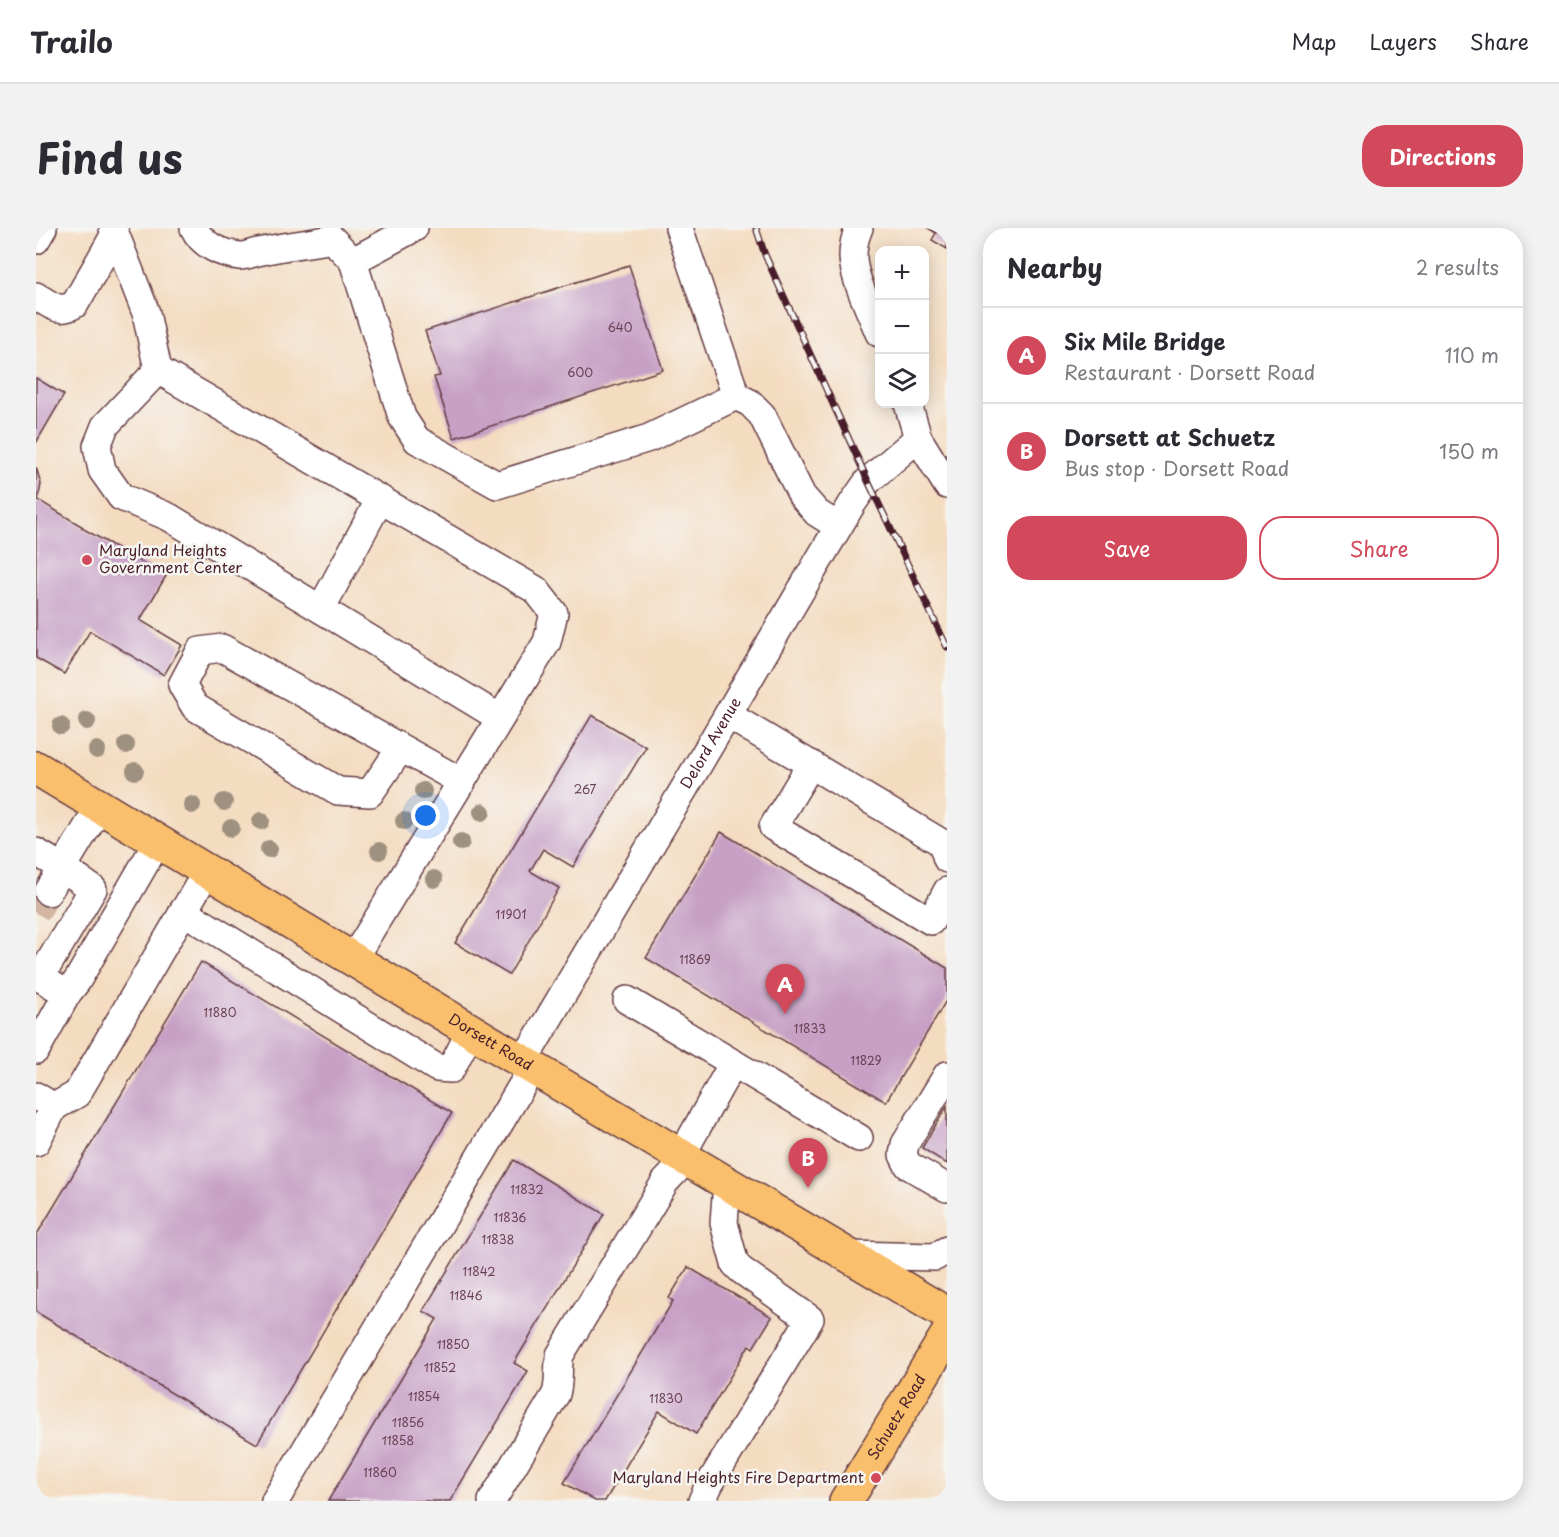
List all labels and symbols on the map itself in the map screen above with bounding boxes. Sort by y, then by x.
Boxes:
house number: 640 [607,318,633,336]
house number: 600 [567,363,593,381]
place label: Maryland Heights Government Center [99,538,242,578]
marker: Maryland Heights Government Center [80,553,94,567]
street label: Delord Avenue [674,692,746,793]
house number: 267 [574,780,597,798]
your location [411,801,440,830]
house number: 11901 [495,905,527,923]
house number: 11869 [679,950,711,968]
pin: A [766,964,804,1014]
house number: 11880 [204,1003,237,1021]
street label: Dorsett Road [445,1007,538,1076]
house number: 11833 [794,1019,826,1037]
house number: 11829 [850,1051,882,1069]
pin: B [788,1138,828,1188]
house number: 11832 [510,1180,544,1198]
house number: 11836 [494,1208,527,1226]
house number: 11838 [482,1230,515,1248]
house number: 11842 [462,1262,496,1280]
house number: 11846 [449,1286,483,1304]
house number: 11850 [436,1335,470,1353]
house number: 11852 [424,1358,456,1376]
street label: Schuetz Road [861,1369,931,1464]
house number: 11854 [408,1387,440,1405]
house number: 11830 [649,1389,683,1407]
house number: 11856 [392,1413,424,1431]
house number: 11858 [382,1431,414,1449]
house number: 11860 [363,1463,397,1481]
place label: Maryland Heights Fire Department [612,1465,864,1488]
marker: Maryland Heights Fire Department [869,1471,883,1485]

